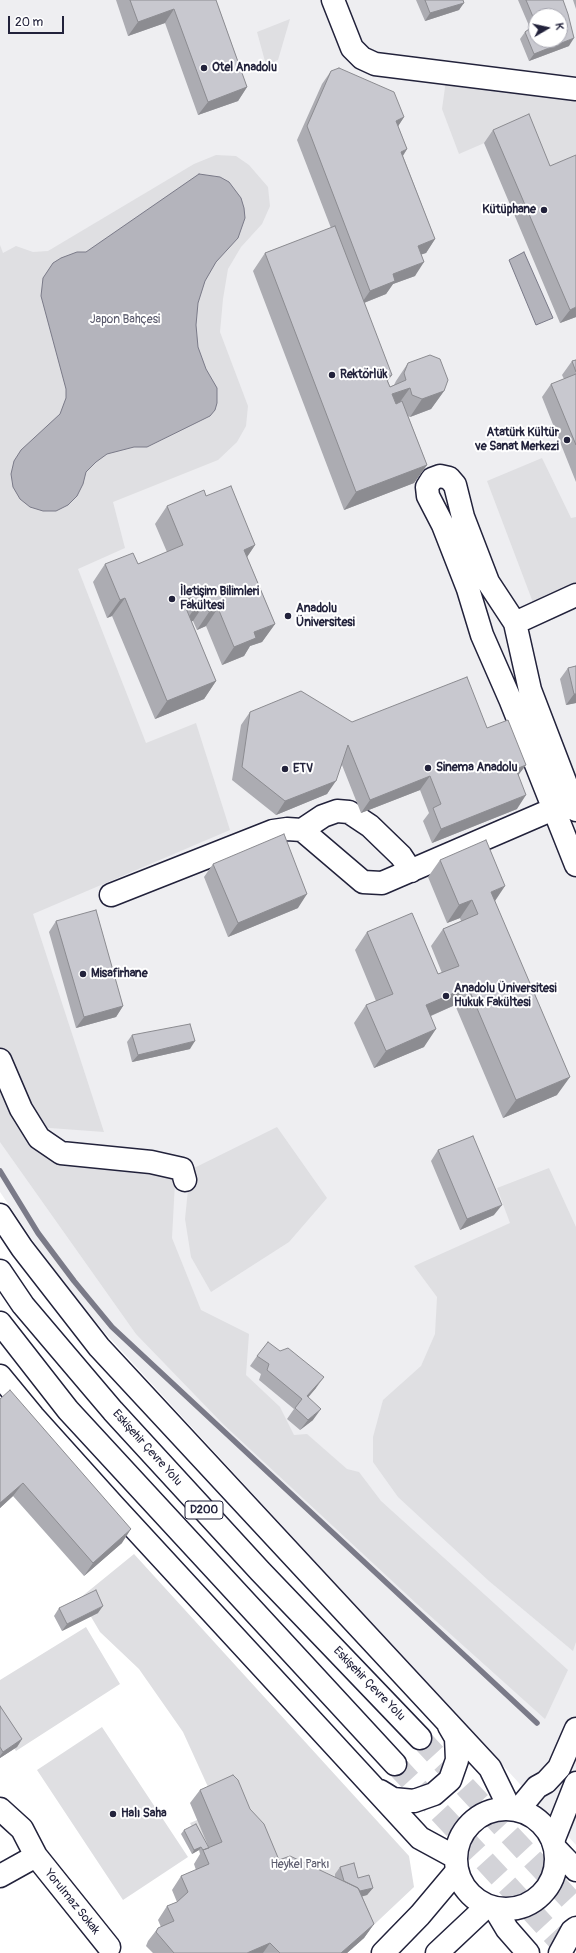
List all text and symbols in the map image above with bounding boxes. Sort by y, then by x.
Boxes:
scale bar [10,8,66,34]
north arrow [528,8,568,48]
text: 20 m [15,15,43,30]
text: K [552,22,566,30]
place label: Otel Anadolu [212,61,277,75]
marker: Otel Anadolu [199,63,209,73]
place label: Kütüphane [482,203,536,217]
marker: Kütüphane [539,205,549,215]
park label: Japon Bahçesi [90,313,160,327]
place label: Rektörlük [340,368,388,382]
marker: Rektörlük [327,370,337,380]
place label: Atatürk Kültür ve Sanat Merkezi [475,426,559,454]
marker: Atatürk Kültür ve Sanat Merkezi [562,435,572,445]
place label: İletişim Bilimleri Fakültesi [180,585,259,613]
marker: İletişim Bilimleri Fakültesi [167,594,177,604]
place label: Anadolu Üniversitesi [296,602,355,630]
marker: Anadolu Üniversitesi [283,611,293,621]
place label: Sinema Anadolu [436,761,518,775]
place label: ETV [293,762,313,776]
marker: Sinema Anadolu [423,763,433,773]
marker: ETV [280,764,290,774]
place label: Misafirhane [91,967,148,981]
marker: Misafirhane [78,969,88,979]
place label: Anadolu Üniversitesi Hukuk Fakültesi [454,982,557,1010]
marker: Anadolu Üniversitesi Hukuk Fakültesi [441,991,451,1001]
street label: Eskişehir Çevre Yolu [109,1407,185,1489]
road number: D200 [185,1501,223,1519]
street label: Eskişehir Çevre Yolu [330,1644,408,1724]
place label: Halı Saha [121,1807,167,1821]
marker: Halı Saha [108,1809,118,1819]
park label: Heykel Parkı [271,1858,329,1872]
street label: Yorulmaz Sokak [41,1867,103,1937]

